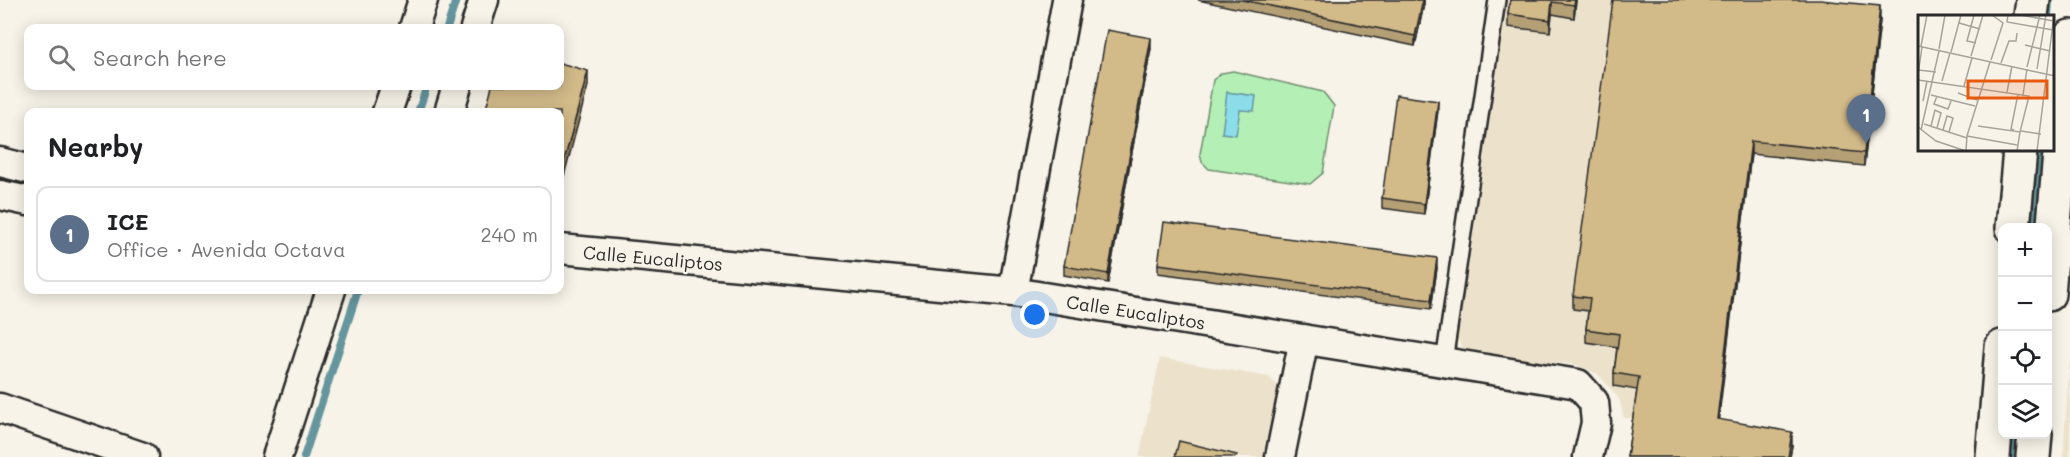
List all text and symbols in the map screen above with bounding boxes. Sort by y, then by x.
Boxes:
inset map [1918,15,2055,152]
search box [24,24,564,90]
icon: search [45,41,78,74]
text: Search here [93,43,227,72]
pin: 1 [1846,94,1886,144]
text: Nearby [48,130,143,164]
text: ICE [107,207,149,236]
text: 1 [65,221,74,247]
text: 240 m [480,221,538,247]
map controls [1998,223,2052,439]
button: + [1998,223,2052,277]
text: Office · Avenida Octava [107,236,346,262]
street label: Calle Eucaliptos [582,240,724,276]
button: − [1998,277,2052,331]
street label: Calle Eucaliptos [1065,289,1207,335]
your location [1020,300,1049,329]
button: locate [1998,331,2052,385]
button: layers [1998,385,2052,439]

